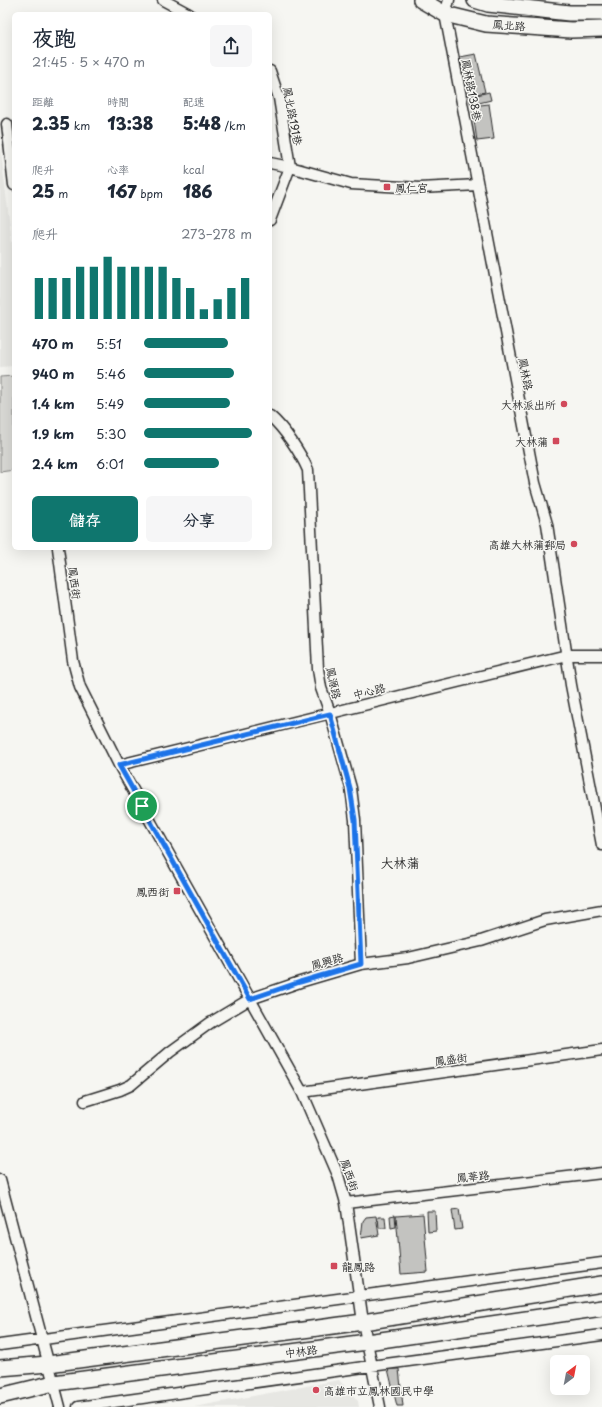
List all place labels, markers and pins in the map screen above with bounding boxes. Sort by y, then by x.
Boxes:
place label: 鳳仁宮 [395,179,428,196]
marker: 鳳仁宮 [382,182,392,192]
place label: 大林派出所 [501,396,556,413]
marker: 大林派出所 [559,399,569,409]
place label: 大林蒲 [515,433,548,450]
marker: 大林蒲 [551,436,561,446]
place label: 高雄大林蒲郵局 [489,536,566,553]
marker: 高雄大林蒲郵局 [569,539,579,549]
pin [125,789,159,823]
place label: 鳳西街 [136,883,170,900]
marker: 鳳西街 [172,886,182,896]
place label: 龍鳳路 [342,1258,375,1275]
marker: 龍鳳路 [329,1261,339,1271]
place label: 高雄市立鳳林國民中學 [324,1382,434,1399]
marker: 高雄市立鳳林國民中學 [311,1385,321,1395]

